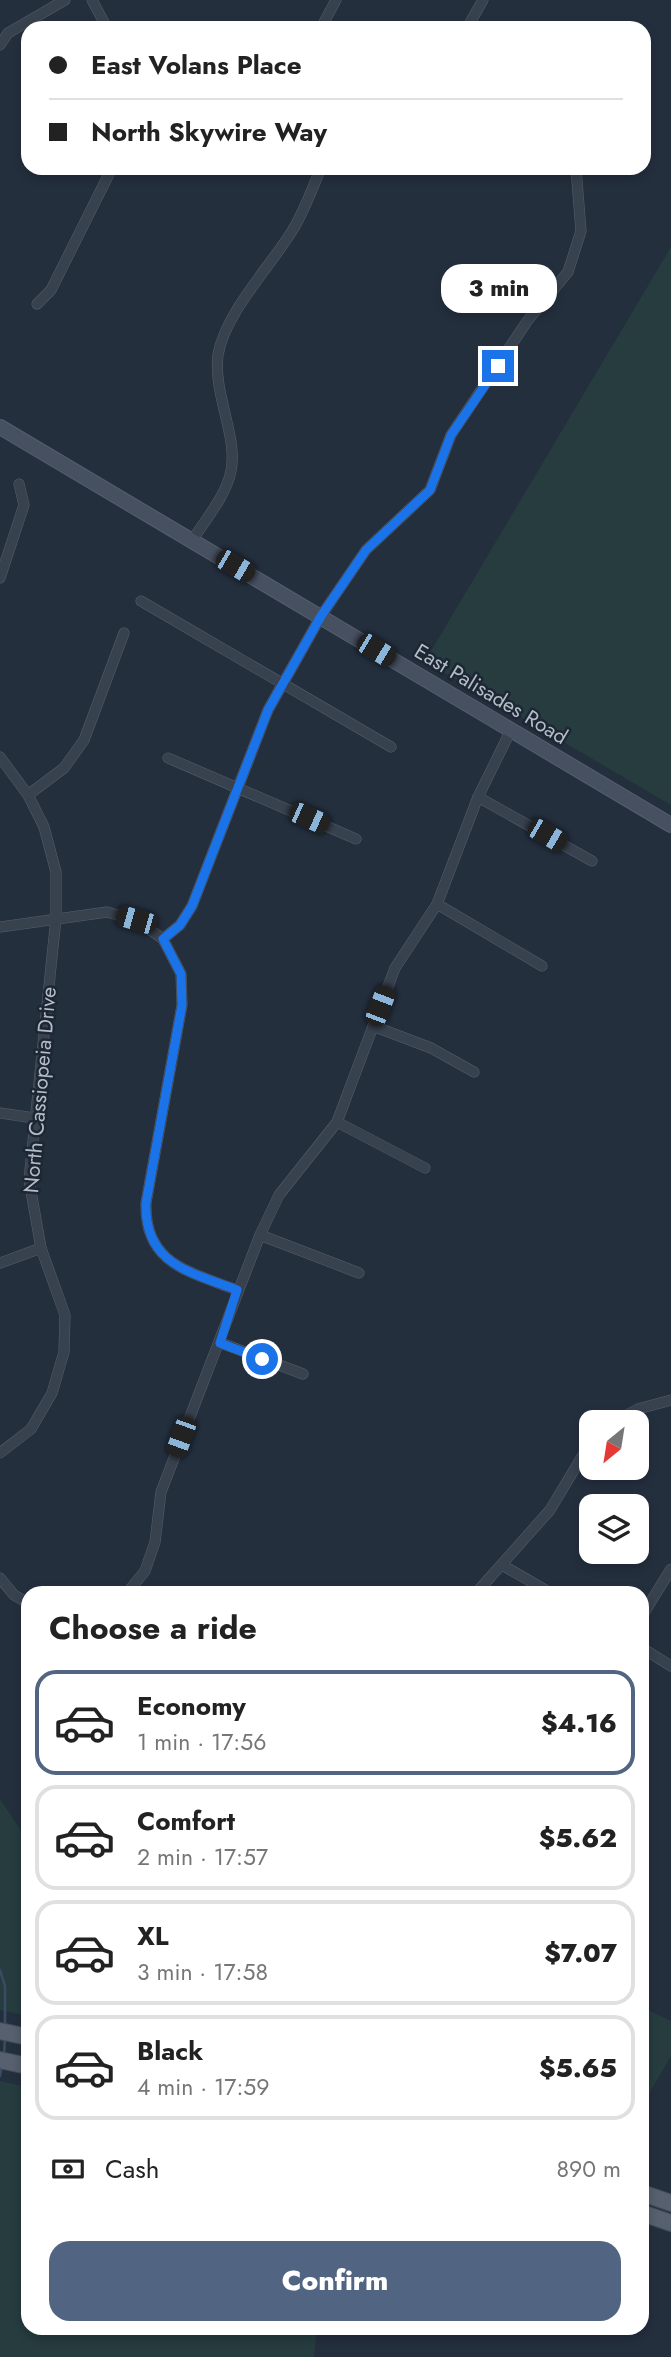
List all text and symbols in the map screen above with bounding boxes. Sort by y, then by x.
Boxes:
text: East Volans Place [91,46,302,84]
text: North Skywire Way [91,113,327,151]
callout: 3 min [440,264,556,314]
text: 3 min [469,271,529,305]
route end [482,350,514,382]
car [212,546,259,586]
car [353,630,400,670]
street label: East Palisades Road [409,636,573,752]
car [286,800,333,836]
car [524,815,571,855]
car [113,904,160,936]
car [363,983,398,1029]
street label: North Cassiopeia Drive [16,985,64,1194]
route start [246,1343,278,1375]
north arrow [579,1410,649,1480]
map controls [579,1410,649,1564]
car [164,1414,199,1460]
button: layers [579,1494,649,1564]
text: Choose a ride [49,1605,257,1651]
text: Economy [137,1687,246,1725]
icon: car [53,1691,116,1754]
text: $4.16 [541,1704,617,1742]
text: 1 min · 17:56 [137,1725,267,1759]
text: Comfort [137,1802,235,1840]
icon: car [53,1806,116,1869]
text: $5.62 [539,1819,617,1857]
text: 2 min · 17:57 [137,1840,268,1874]
text: XL [137,1917,169,1955]
icon: car [53,1921,116,1984]
text: $7.07 [544,1934,617,1972]
text: 3 min · 17:58 [137,1955,268,1989]
text: Black [137,2032,203,2070]
icon: car [53,2036,116,2099]
text: $5.65 [539,2049,617,2087]
text: 4 min · 17:59 [137,2070,270,2104]
icon: cash [49,2150,87,2188]
text: Cash [105,2150,159,2188]
text: 890 m [557,2152,621,2186]
button: Confirm [49,2241,621,2321]

